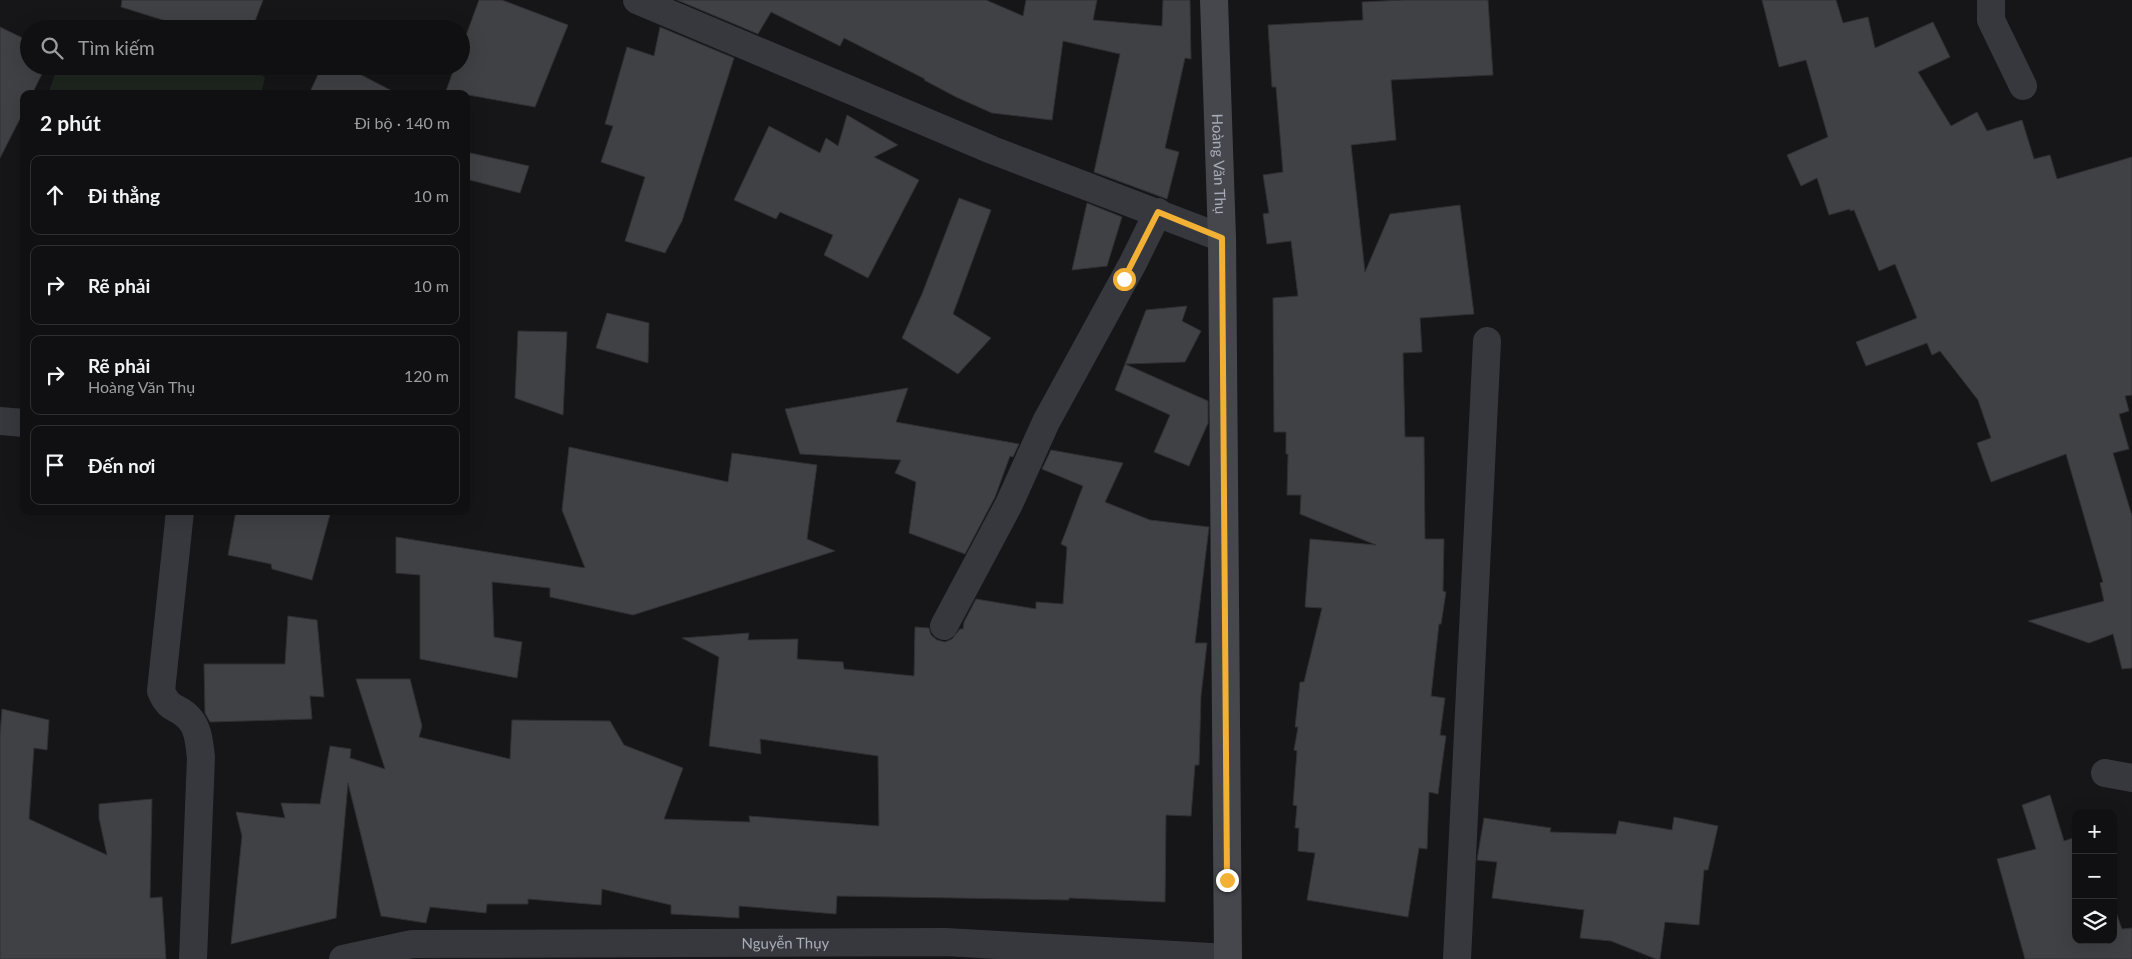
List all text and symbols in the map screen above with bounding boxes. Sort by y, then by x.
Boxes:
search box [20,20,470,75]
icon: search [38,34,66,62]
text: Tìm kiếm [78,36,155,59]
text: 2 phút [40,110,101,135]
text: Đi bộ · 140 m [354,113,450,132]
street label: Hoàng Văn Thụ [1209,113,1230,214]
icon: ahead [41,181,69,209]
text: Đi thẳng [88,184,160,207]
text: 10 m [413,186,449,205]
route start [1113,268,1136,291]
icon: right [41,271,69,299]
text: Rẽ phải [88,274,150,297]
text: 10 m [413,276,449,295]
text: Rẽ phải [88,354,150,377]
icon: right [41,361,69,389]
text: 120 m [404,366,449,385]
text: Hoàng Văn Thụ [88,377,195,396]
icon: arrive [41,451,69,479]
text: Đến nơi [88,454,155,477]
map controls [2072,809,2117,944]
button: + [2072,809,2117,854]
button: − [2072,854,2117,899]
route end [1216,869,1239,892]
button: layers [2072,899,2117,944]
street label: Nguyễn Thụy [741,933,830,952]

